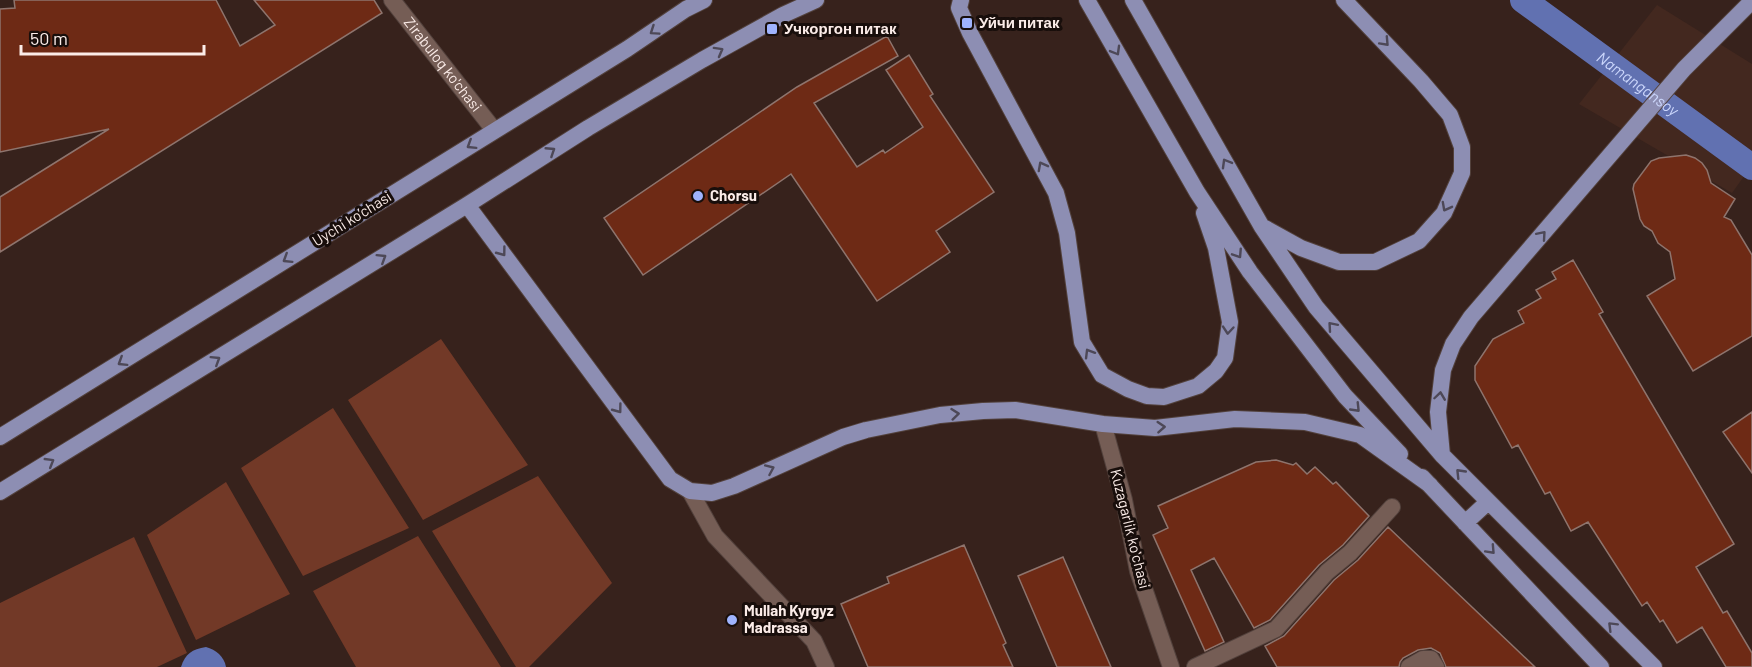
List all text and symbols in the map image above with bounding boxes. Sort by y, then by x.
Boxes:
street label: Zirabuloq ko'chasi [401,13,486,115]
place label: Уйчи питак [979,13,1060,31]
marker: Уйчи питак [960,16,974,30]
scale bar [21,18,204,56]
place label: Учкоргон питак [784,19,897,37]
marker: Учкоргон питак [765,22,779,36]
one-way arrow [650,24,661,35]
text: 50 m [30,27,68,49]
one-way arrow [1377,35,1388,46]
one-way arrow [1109,45,1120,55]
one-way arrow [712,47,723,58]
water label: Namangansoy [1593,47,1683,120]
one-way arrow [467,138,477,150]
one-way arrow [545,148,556,159]
one-way arrow [1222,158,1233,169]
one-way arrow [1038,162,1049,173]
place label: Chorsu [710,186,757,204]
street label: Uychi ko’chasi [309,187,394,250]
marker: Chorsu [691,189,705,203]
one-way arrow [1442,200,1453,211]
one-way arrow [1535,231,1546,242]
one-way arrow [494,246,505,257]
one-way arrow [1231,247,1242,258]
one-way arrow [283,252,294,263]
one-way arrow [376,253,386,265]
one-way arrow [1328,322,1339,333]
one-way arrow [1222,326,1235,335]
one-way arrow [1085,349,1096,359]
one-way arrow [118,354,128,366]
one-way arrow [210,356,220,368]
one-way arrow [1433,392,1445,401]
one-way arrow [1349,401,1360,412]
one-way arrow [611,402,622,413]
one-way arrow [951,408,960,421]
one-way arrow [1157,421,1166,434]
one-way arrow [44,458,54,469]
one-way arrow [763,464,774,476]
street label: Kuzagarlik koʻchasi [1107,467,1155,590]
one-way arrow [1456,469,1467,480]
one-way arrow [1483,543,1494,554]
place label: Mullah Kyrgyz Madrassa [744,601,834,636]
marker: Mullah Kyrgyz Madrassa [725,613,739,627]
one-way arrow [1609,622,1620,633]

